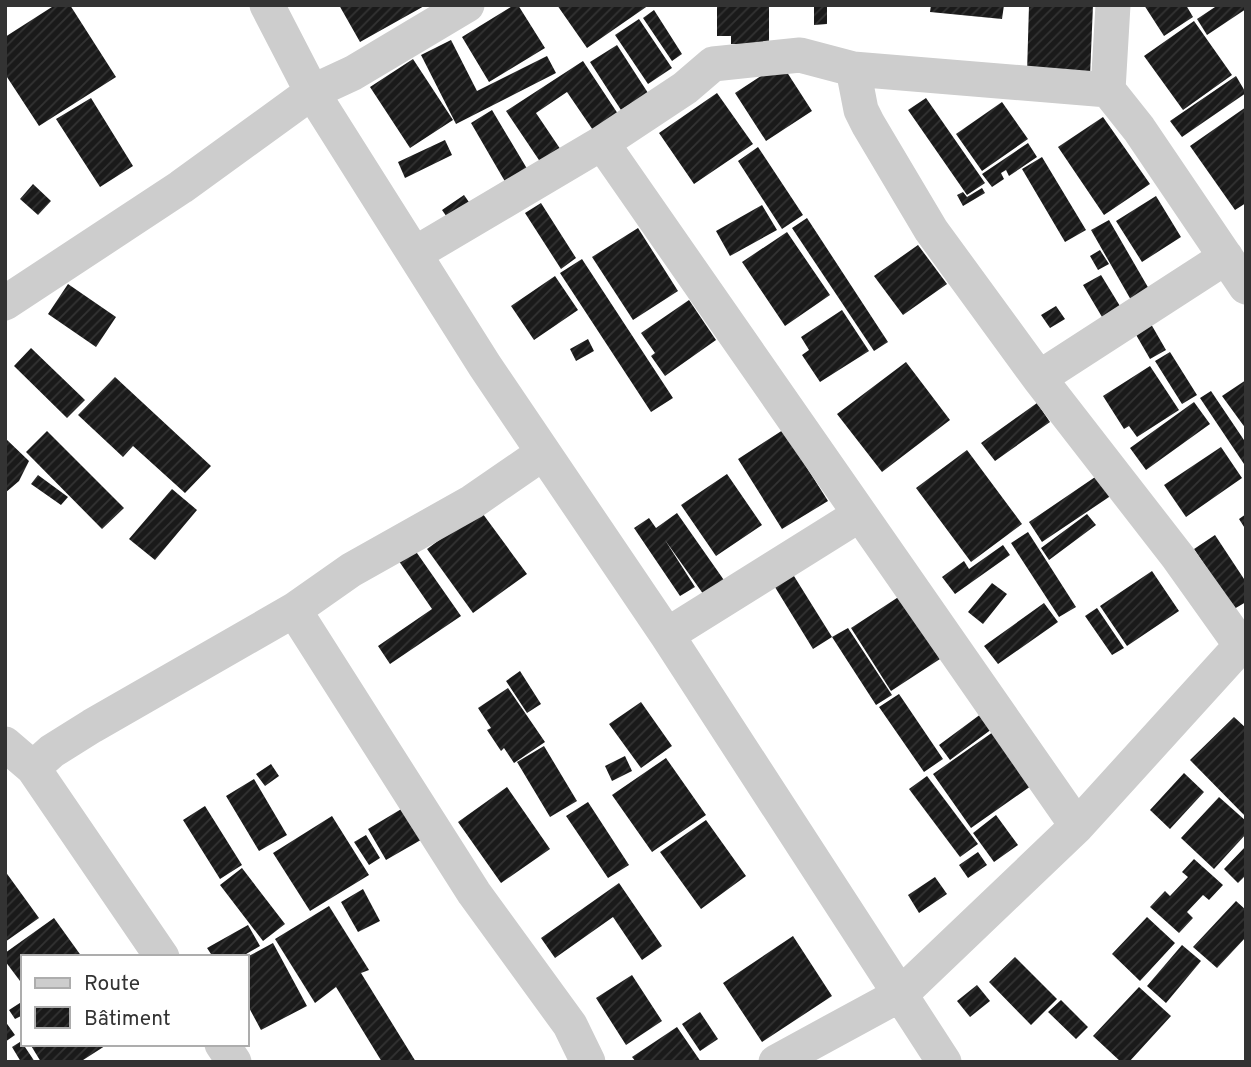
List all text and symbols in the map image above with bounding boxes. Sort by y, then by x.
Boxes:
legend [21,955,248,1046]
text: Route [84,971,140,998]
text: Bâtiment [84,1006,171,1033]

